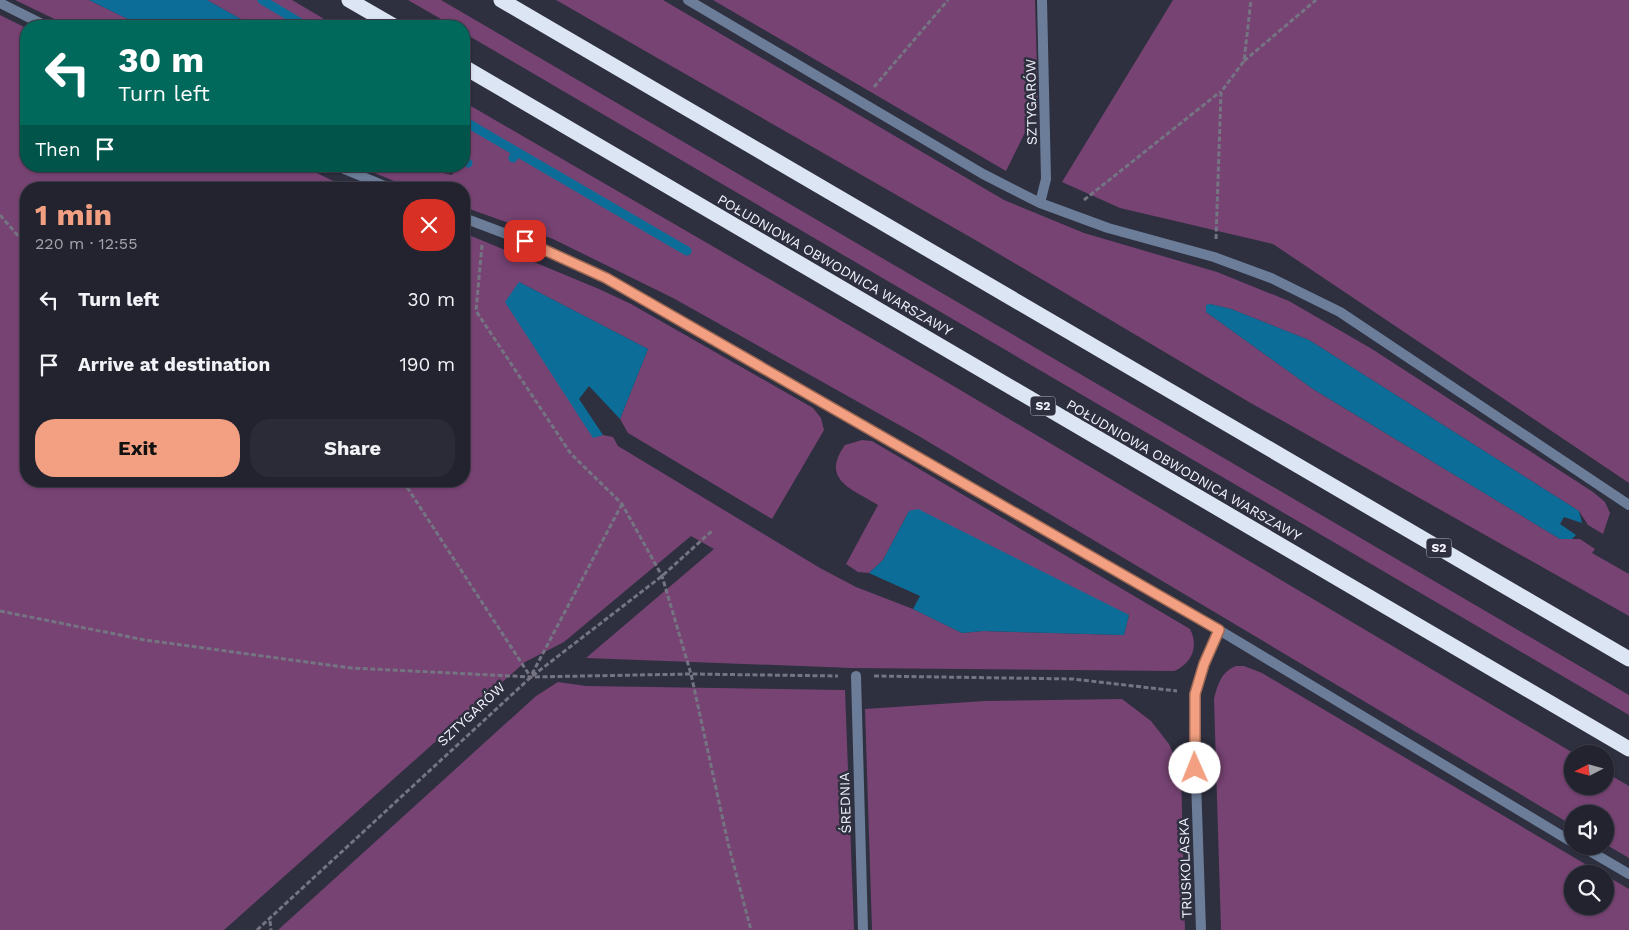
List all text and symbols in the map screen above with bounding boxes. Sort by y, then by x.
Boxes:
text: 30 m [118,39,204,81]
icon: left [35,40,100,105]
street label: SZTYGARÓW [1022,59,1040,145]
text: Turn left [118,81,210,106]
icon: arrive [91,135,119,163]
text: Then [35,138,81,161]
street label: POŁUDNIOWA OBWODNICA WARSZAWY [715,191,955,339]
text: 1 min [35,197,112,232]
button: close [403,199,455,251]
pin [504,220,546,262]
icon: arrive [511,227,539,255]
text: 220 m · 12:55 [35,234,137,253]
icon: left [35,286,63,314]
text: Turn left [78,288,159,311]
text: 30 m [408,288,455,311]
icon: arrive [35,351,63,379]
text: Arrive at destination [78,353,270,376]
text: 190 m [399,353,455,376]
road number: S2 [1030,396,1056,416]
street label: POŁUDNIOWA OBWODNICA WARSZAWY [1064,396,1304,544]
button: Exit [35,419,240,477]
button: Share [250,419,455,477]
road number: S2 [1426,538,1452,558]
street label: SZTYGARÓW [434,679,508,749]
position arrow [1168,741,1220,793]
north arrow [1564,745,1614,795]
map controls [1564,745,1614,915]
street label: ŚREDNIA [836,772,854,834]
button: sound [1564,805,1614,855]
street label: TRUSKOLASKA [1175,817,1195,919]
button: search [1564,865,1614,915]

